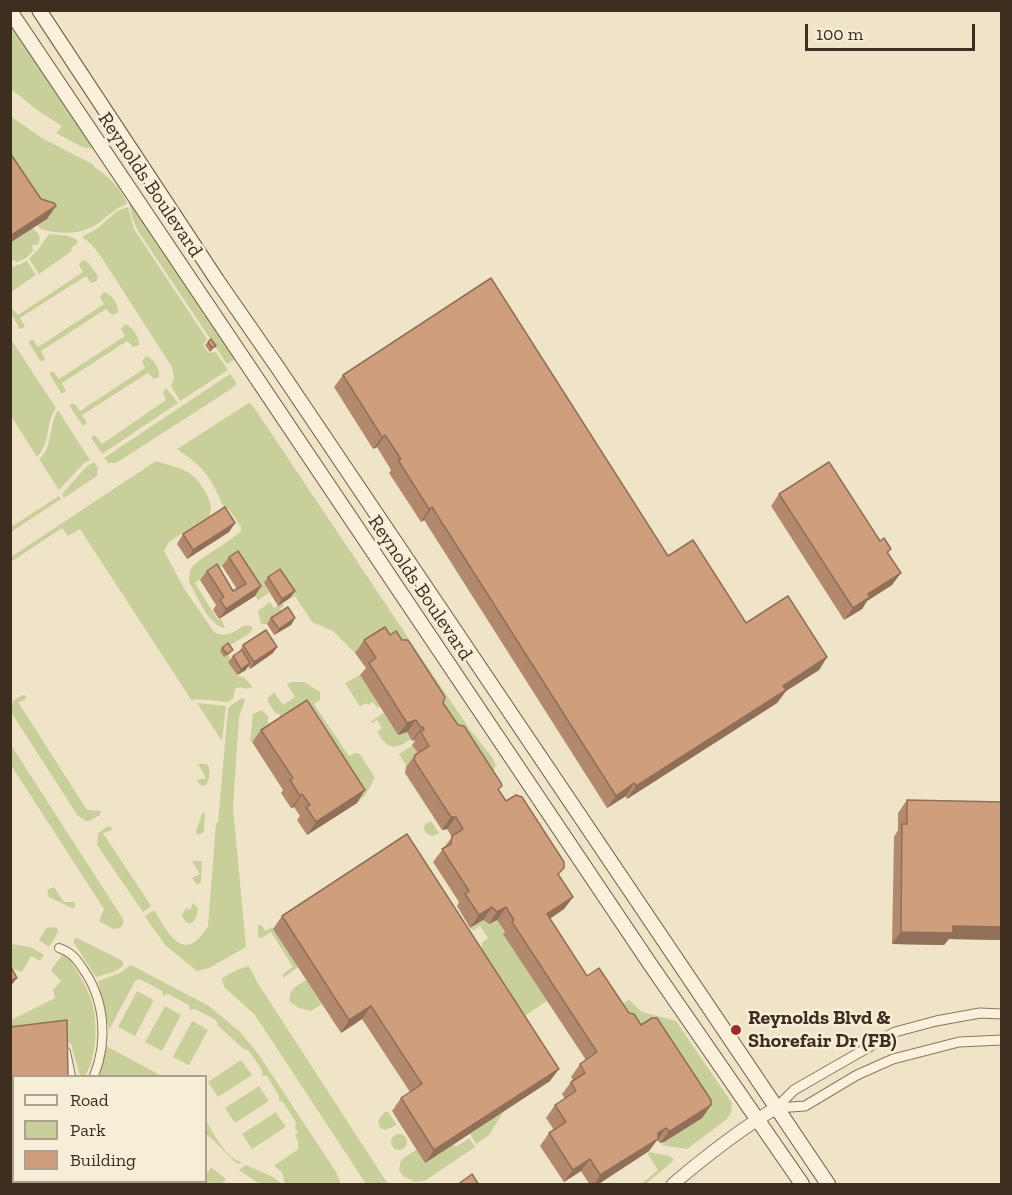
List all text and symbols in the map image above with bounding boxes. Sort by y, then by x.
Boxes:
scale bar [808,12,978,50]
text: 100 m [816,23,863,45]
street label: Reynolds Boulevard [93,108,207,262]
street label: Reynolds Boulevard [363,511,477,665]
place label: Reynolds Blvd & Shorefair Dr (FB) [748,1006,896,1053]
marker: Reynolds Blvd & Shorefair Dr (FB) [729,1023,743,1037]
legend [12,1075,207,1183]
text: Road [70,1089,109,1111]
text: Park [70,1119,106,1141]
text: Building [70,1149,136,1171]

